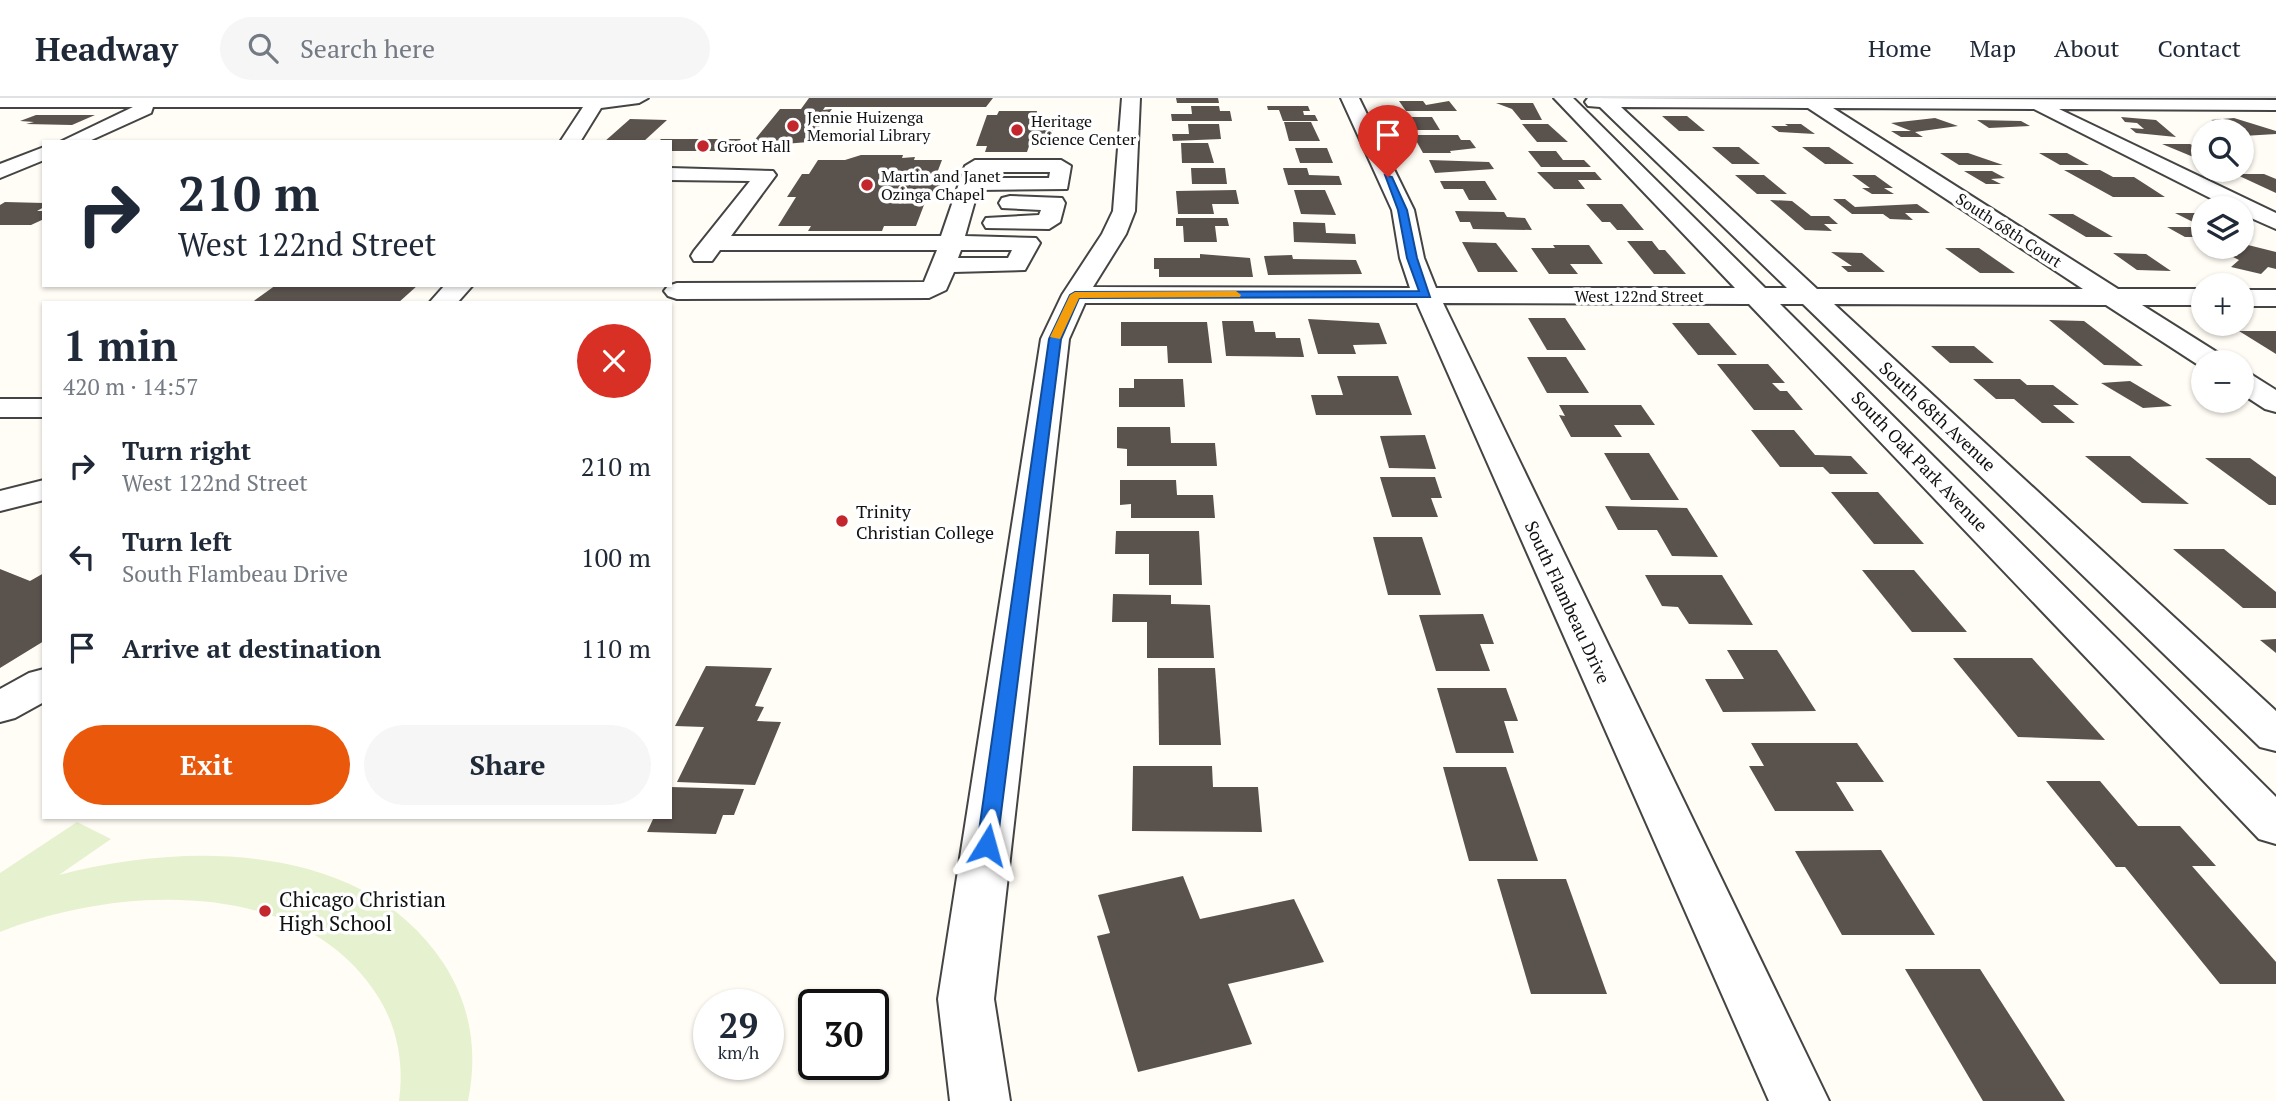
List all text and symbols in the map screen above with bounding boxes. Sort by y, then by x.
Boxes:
search box [220,17,710,80]
text: Headway [35,27,178,70]
icon: search [244,29,282,67]
text: Search here [300,31,435,65]
text: Home [1868,32,1932,64]
text: Map [1970,32,2016,64]
text: About [2054,32,2120,64]
text: Contact [2158,32,2241,64]
pin [1358,105,1418,177]
place label: Jennie Huizenga Memorial Library [807,106,931,146]
place label: Heritage Science Center [1031,110,1137,150]
icon: arrive [1369,116,1407,154]
marker: Jennie Huizenga Memorial Library [785,118,801,134]
map controls [2191,119,2254,413]
button: search [2191,119,2254,182]
marker: Heritage Science Center [1009,122,1025,138]
place label: Groot Hall [717,135,791,157]
marker: Groot Hall [695,138,711,154]
text: 210 m [178,160,320,225]
place label: Martin and Janet Ozinga Chapel [881,165,1001,205]
icon: right [63,168,154,259]
marker: Martin and Janet Ozinga Chapel [859,177,875,193]
street label: South 68th Court [1952,188,2066,273]
button: layers [2191,196,2254,259]
text: West 122nd Street [178,223,437,265]
button: + [2191,273,2254,336]
street label: West 122nd Street [1574,285,1704,307]
text: 1 min [63,317,178,373]
button: close [577,324,651,398]
button: − [2191,350,2254,413]
street label: South 68th Avenue [1875,356,2001,476]
text: 420 m · 14:57 [63,371,198,402]
street label: South Oak Park Avenue [1847,386,1993,536]
text: Turn right [122,433,251,467]
icon: right [63,447,101,485]
text: 210 m [581,449,651,483]
text: West 122nd Street [122,467,308,498]
place label: Trinity Christian College [856,499,994,544]
marker: Trinity Christian College [834,513,850,529]
street label: South Flambeau Drive [1520,517,1616,687]
text: Turn left [122,524,232,558]
icon: left [63,538,101,576]
text: 100 m [581,540,651,574]
text: South Flambeau Drive [122,558,348,589]
icon: arrive [63,629,101,667]
text: Arrive at destination [122,631,381,665]
text: 110 m [581,631,651,665]
button: Exit [63,725,350,805]
button: Share [364,725,651,805]
position arrow [950,808,1024,882]
place label: Chicago Christian High School [279,885,446,937]
marker: Chicago Christian High School [257,903,273,919]
speed limit sign: 30 [798,989,889,1080]
text: 29 [719,1002,758,1048]
text: km/h [718,1040,759,1064]

